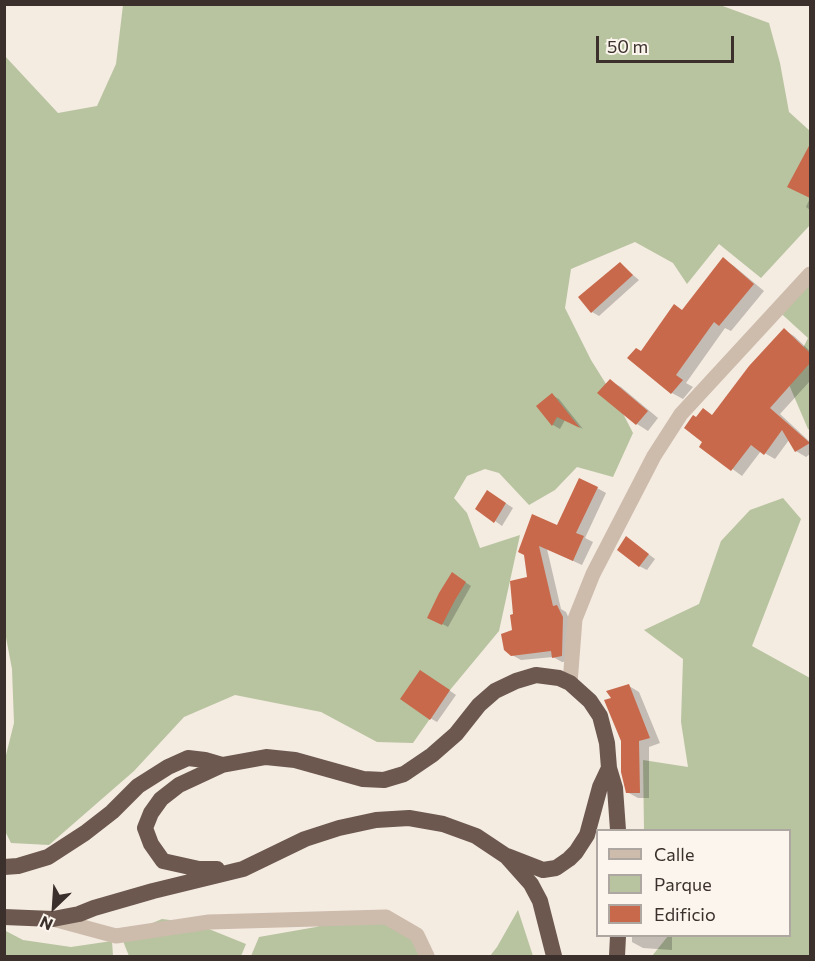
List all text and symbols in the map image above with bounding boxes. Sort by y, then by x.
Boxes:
scale bar [599,24,737,62]
text: 50 m [607,35,648,57]
legend [596,829,791,937]
text: Calle [654,843,694,865]
text: Parque [654,873,712,895]
north arrow [24,877,84,937]
text: Edificio [654,903,716,925]
text: N [37,913,56,935]

